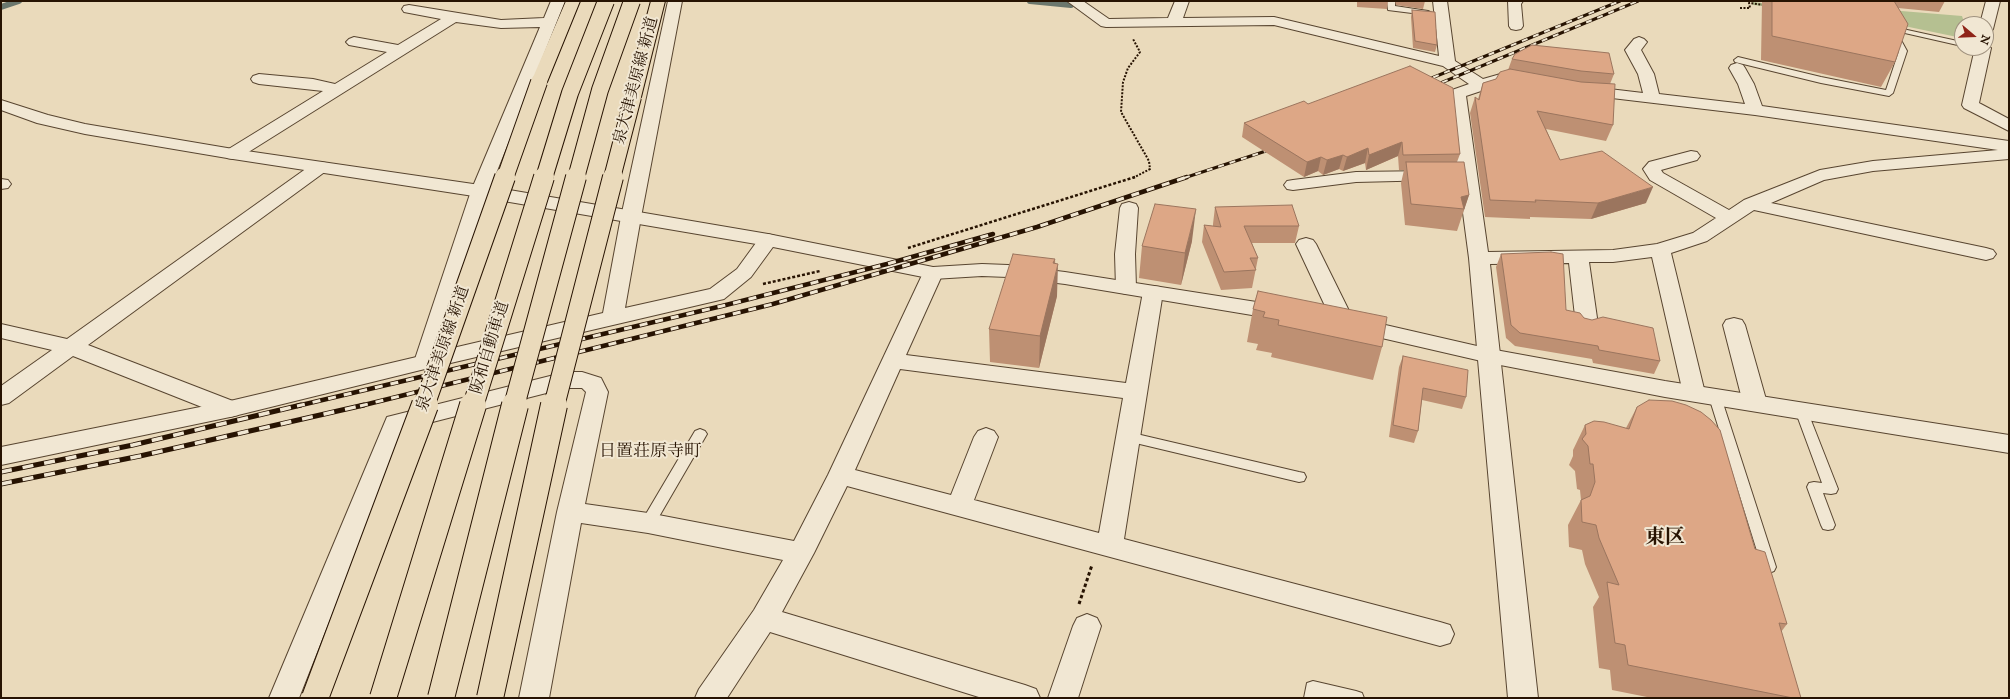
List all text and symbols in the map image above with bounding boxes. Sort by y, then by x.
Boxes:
street label: 泉大津美原線 新道 [611,15,663,147]
north arrow [1954,16,1994,56]
text: N [1976,33,1993,46]
street label: 泉大津美原線 新道 [414,284,474,414]
street label: 阪和自動車道 [468,299,514,397]
district label: 日置荘原寺町 [599,443,701,463]
district label: 東区 [1645,527,1685,551]

